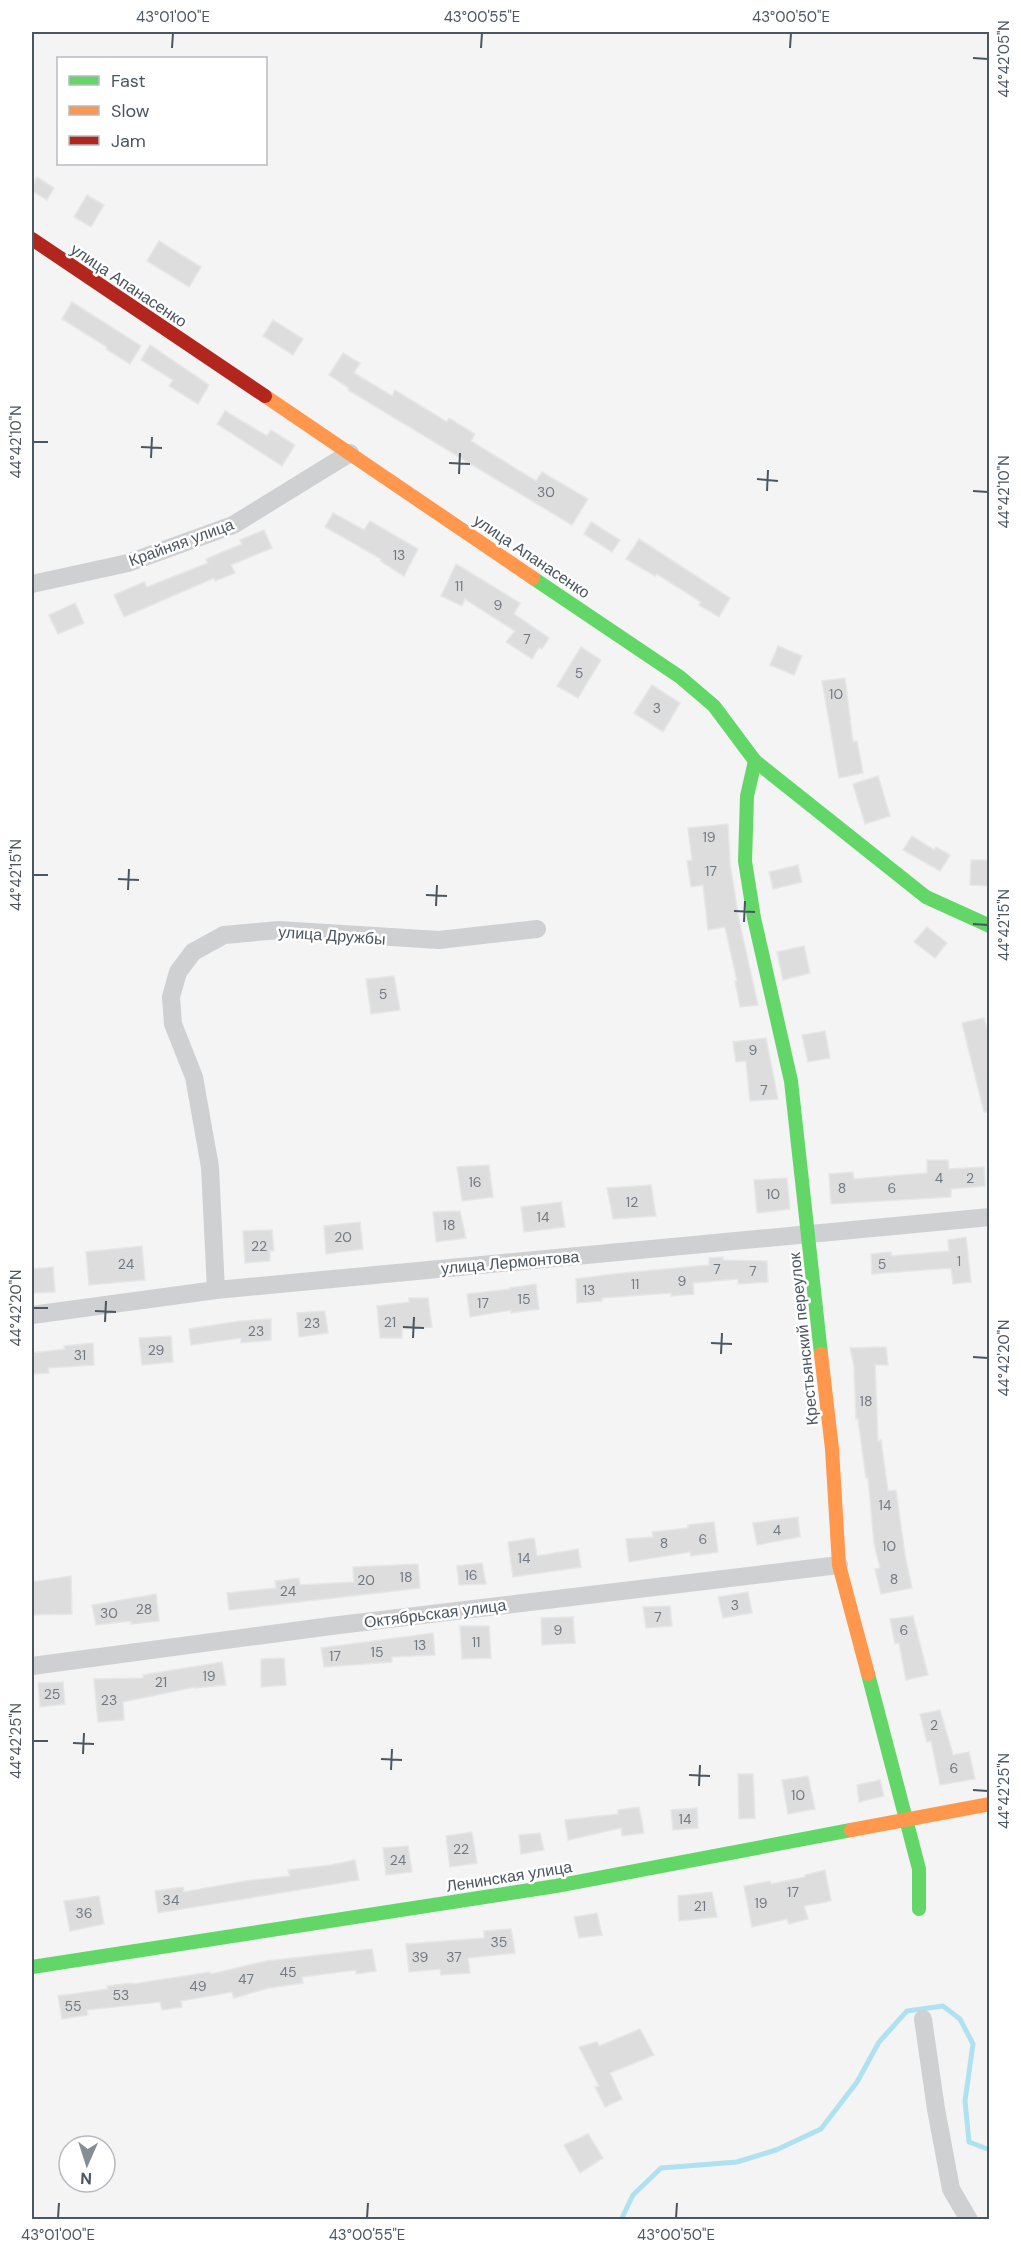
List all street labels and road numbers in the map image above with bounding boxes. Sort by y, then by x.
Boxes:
street label: улица Апанасенко [66,239,191,332]
street label: улица Апанасенко [469,510,594,603]
street label: Крайняя улица [126,514,237,571]
street label: улица Дружбы [278,921,386,950]
street label: улица Лермонтова [440,1246,580,1279]
street label: Крестьянский переулок [784,1251,823,1426]
street label: Октябрьская улица [363,1594,507,1633]
street label: Ленинская улица [445,1856,574,1897]

